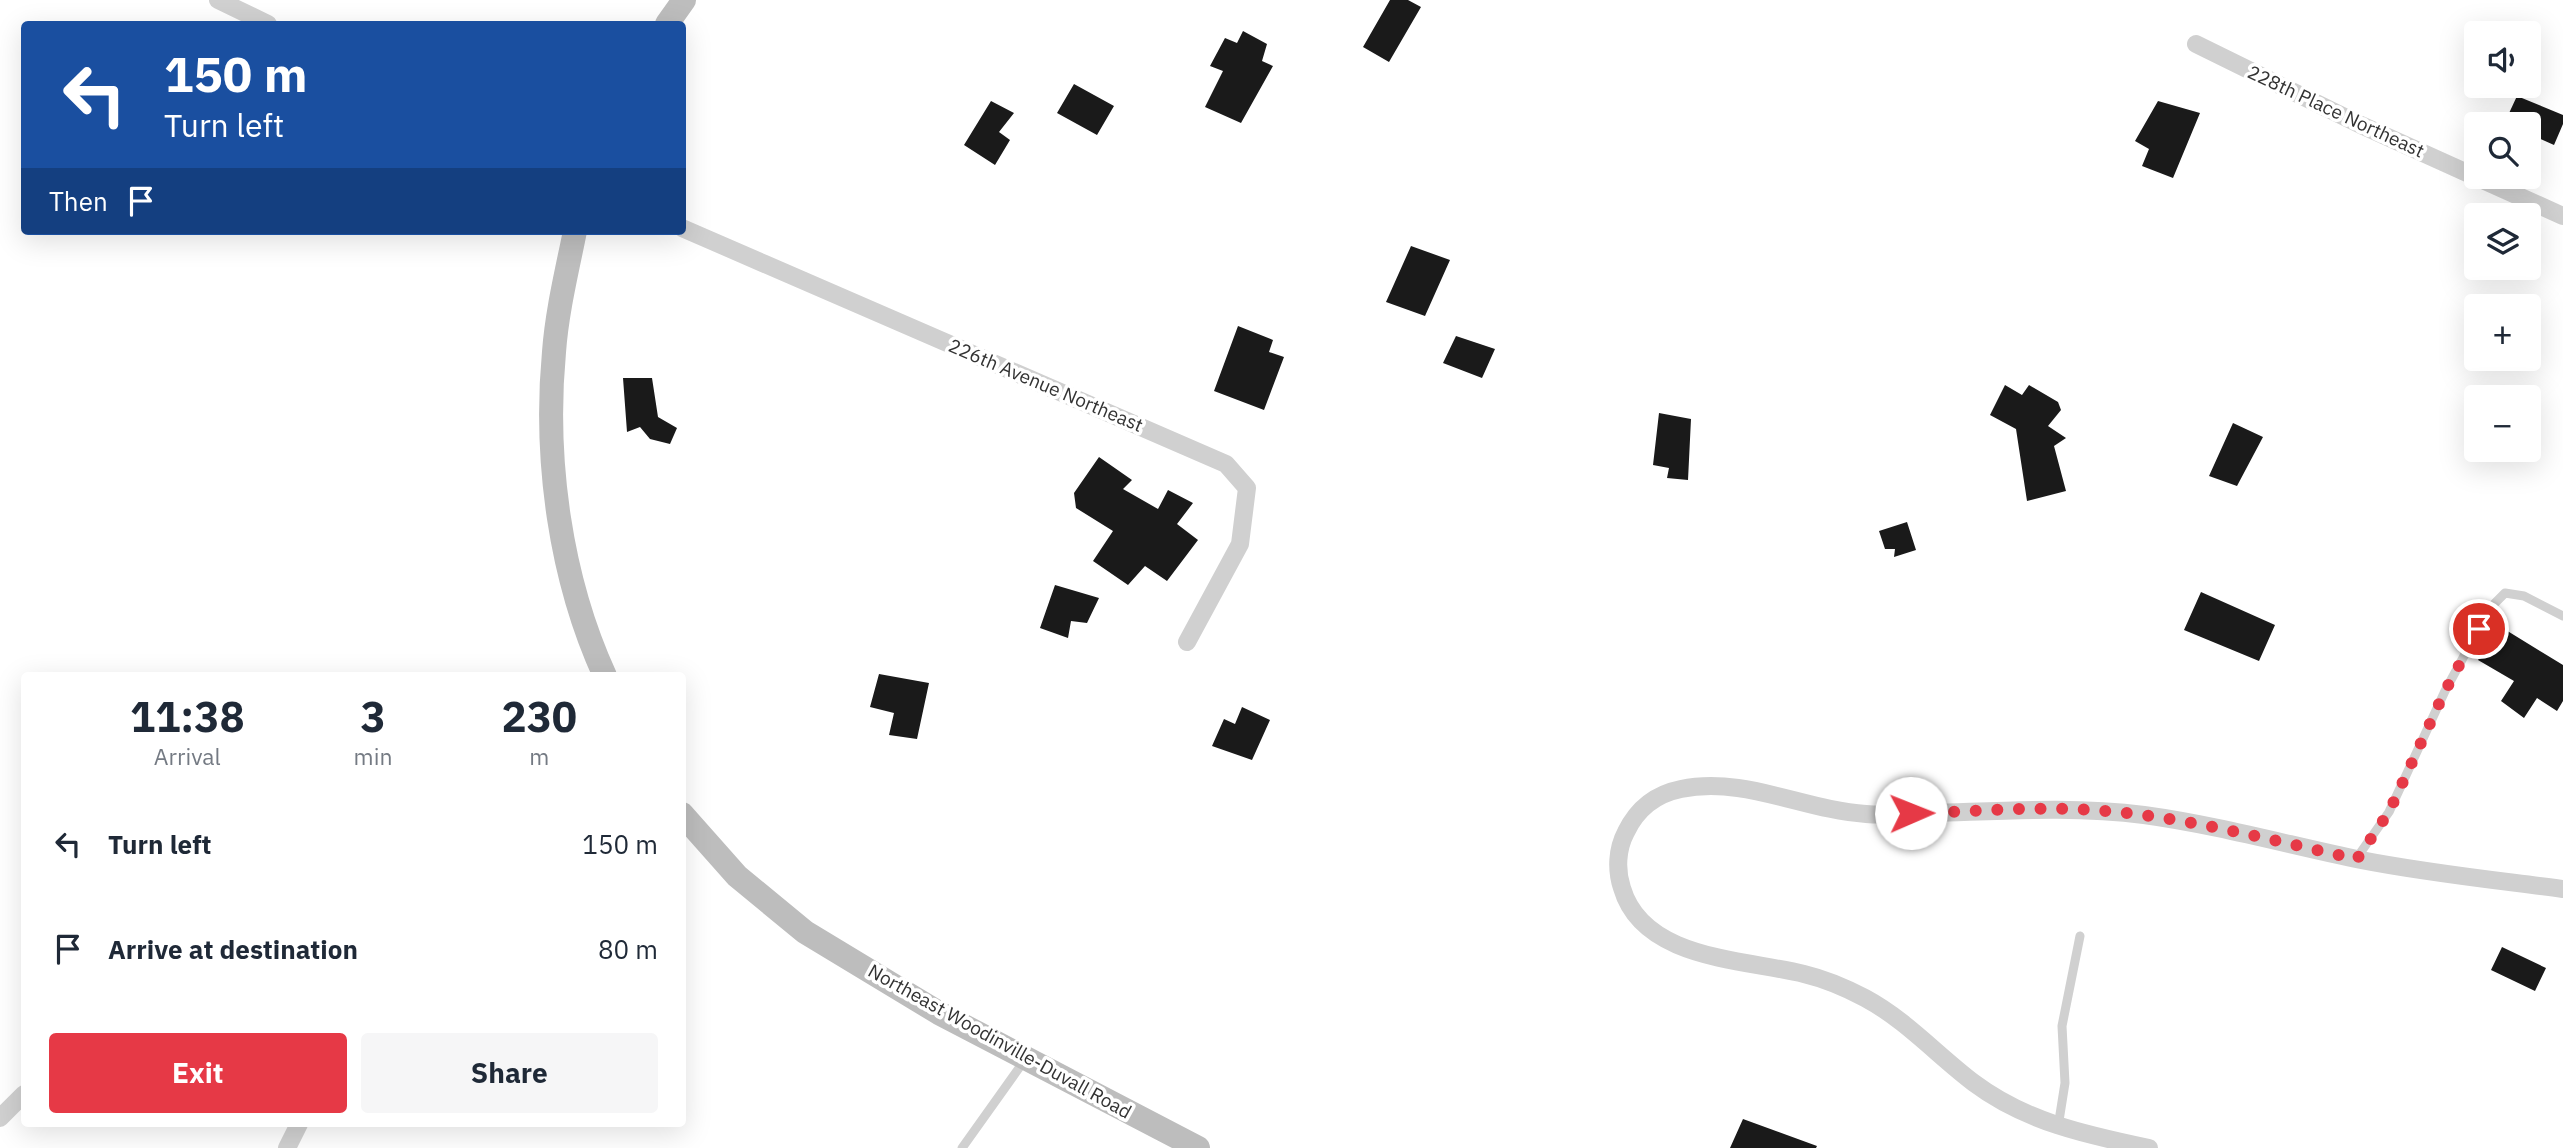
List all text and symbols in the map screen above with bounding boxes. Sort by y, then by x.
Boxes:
map controls [2464,21,2541,462]
button: sound [2464,21,2541,98]
text: 150 m [164,42,308,105]
icon: left [49,49,140,140]
street label: 228th Place Northeast [2244,59,2428,163]
text: Turn left [164,104,284,146]
button: search [2464,112,2541,189]
icon: arrive [122,182,160,220]
text: Then [49,184,108,218]
button: layers [2464,203,2541,280]
button: + [2464,294,2541,371]
street label: 226th Avenue Northeast [945,333,1147,437]
button: − [2464,385,2541,462]
pin [2449,599,2509,659]
icon: arrive [2460,610,2498,648]
text: 11:38 [130,689,245,744]
text: 3 [360,689,386,744]
text: 230 [501,689,577,744]
text: Arrival [154,741,221,771]
text: min [354,741,392,771]
text: m [529,741,549,771]
position arrow [1874,776,1948,850]
icon: left [49,825,87,863]
text: Turn left [108,827,211,861]
text: 150 m [582,827,658,861]
icon: arrive [49,930,87,968]
text: Arrive at destination [108,932,358,966]
text: 80 m [598,932,658,966]
street label: Northeast Woodinville-Duvall Road [864,958,1136,1124]
button: Exit [49,1033,347,1113]
button: Share [361,1033,658,1113]

